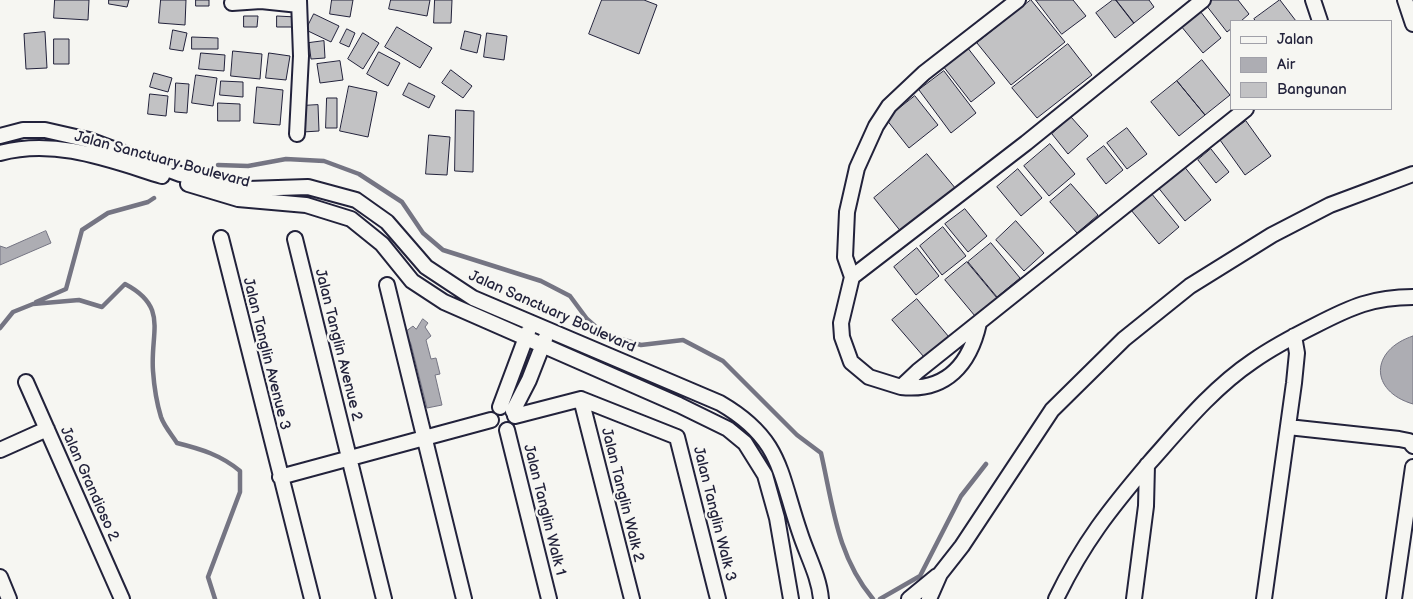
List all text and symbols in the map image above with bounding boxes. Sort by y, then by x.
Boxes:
legend [1230,20,1393,110]
text: Jalan [1277,30,1313,49]
text: Air [1277,55,1295,74]
text: Bangunan [1277,80,1347,99]
street label: Jalan Sanctuary Boulevard [72,128,252,192]
street label: Jalan Tanglin Avenue 2 [310,267,366,423]
street label: Jalan Sanctuary Boulevard [466,267,638,357]
street label: Jalan Tanglin Avenue 3 [238,276,294,432]
street label: Jalan Grandioso 2 [56,424,122,544]
street label: Jalan Tanglin Walk 2 [597,426,647,564]
street label: Jalan Tanglin Walk 1 [519,443,569,577]
street label: Jalan Tanglin Walk 3 [689,445,739,583]

